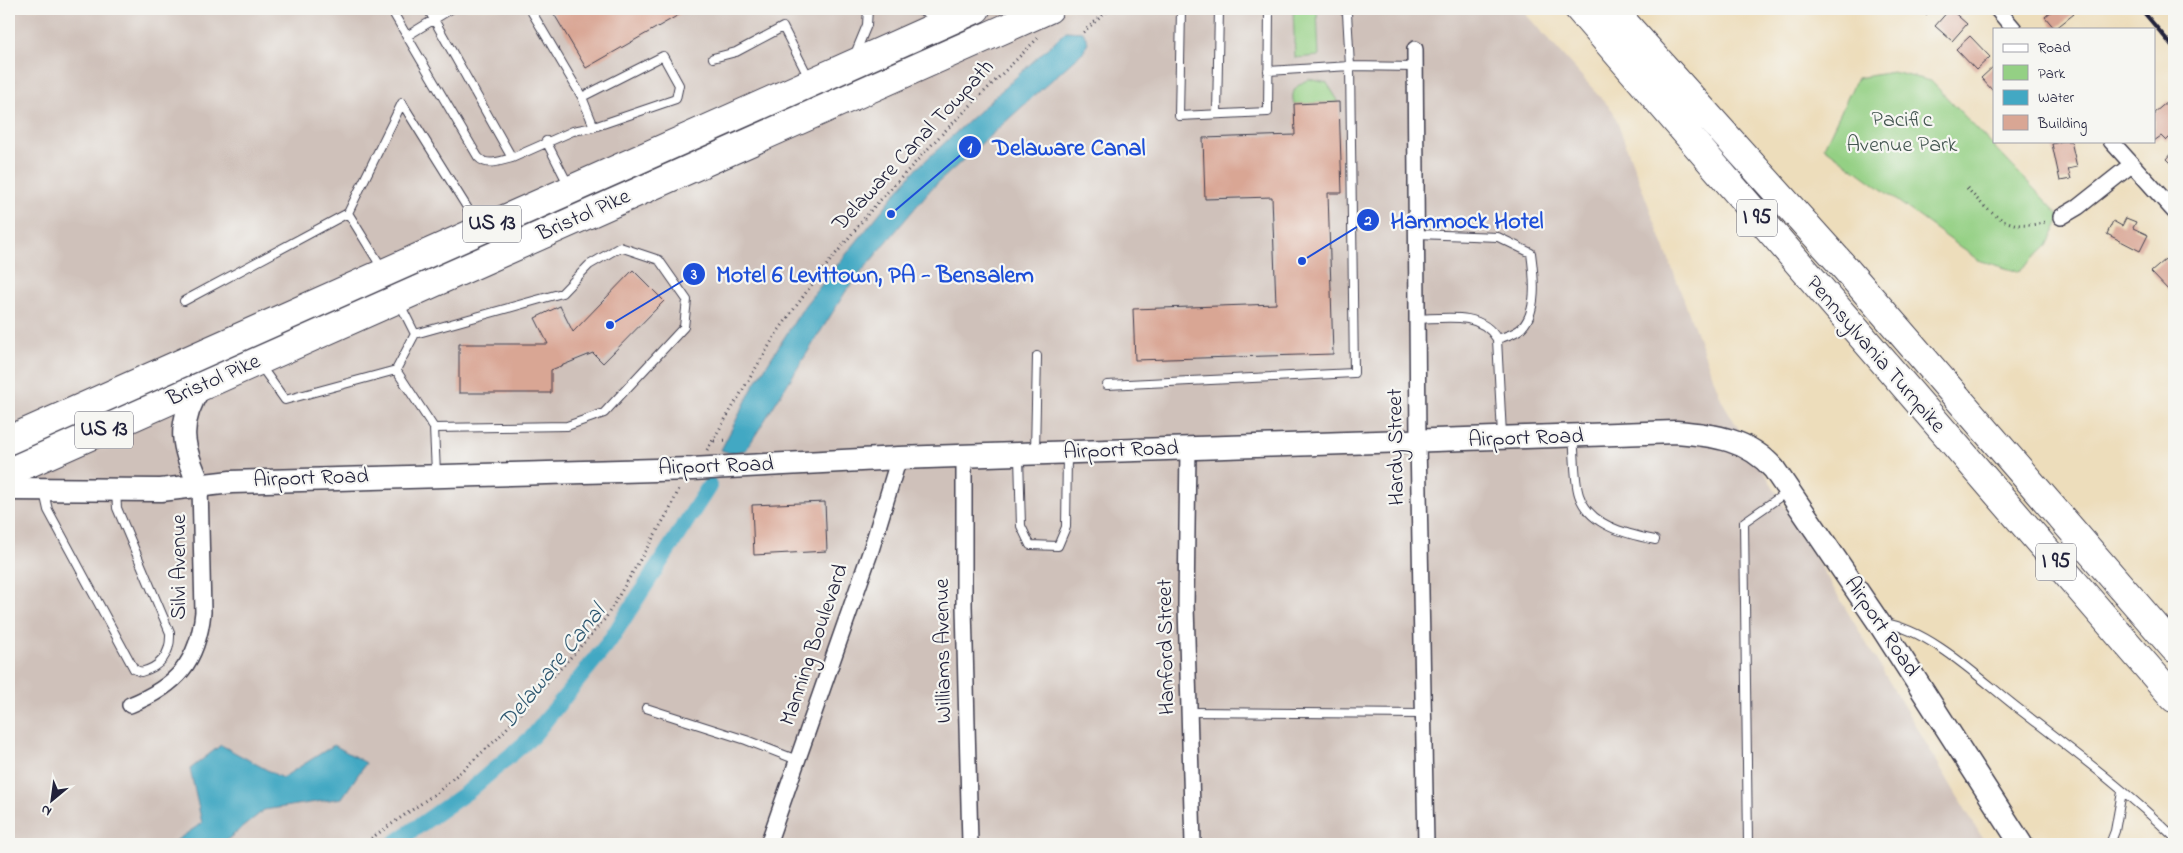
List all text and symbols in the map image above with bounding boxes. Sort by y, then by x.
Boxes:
legend [1993,28,2156,142]
text: Road [2038,37,2071,59]
street label: Delaware Canal Towpath [825,53,1003,240]
text: Park [2038,63,2066,85]
text: Water [2038,87,2074,109]
park label: Pacific Avenue Park [1846,105,1958,162]
text: Building [2037,113,2087,136]
callout: Delaware Canal [957,127,1156,166]
text: Delaware Canal [991,132,1146,167]
text: 1 [968,137,973,159]
street label: Bristol Pike [531,181,636,251]
road number: I 95 [1737,200,1777,237]
callout: Hammock Hotel [1355,201,1554,240]
road number: US 13 [463,205,521,242]
text: Hammock Hotel [1390,205,1544,240]
text: 2 [1363,210,1372,232]
callout: Motel 6 Levittown, PA - Bensalem [681,254,1044,293]
text: Motel 6 Levittown, PA - Bensalem [716,259,1034,294]
text: 3 [690,264,697,286]
street label: Pennsylvania Turnpike [1797,269,1953,442]
street label: Bristol Pike [161,346,266,416]
street label: Hardy Street [1380,388,1415,506]
road number: US 13 [75,412,133,448]
street label: Airport Road [1468,421,1584,457]
street label: Airport Road [1063,433,1179,469]
street label: Airport Road [658,449,774,485]
street label: Airport Road [253,461,369,497]
street label: Silvi Avenue [164,514,196,620]
road number: I 95 [2036,544,2076,580]
street label: Manning Boulevard [772,560,859,730]
street label: Airport Road [1835,570,1927,684]
street label: Williams Avenue [927,578,961,724]
street label: Hanford Street [1150,578,1184,715]
water label: Delaware Canal [491,595,617,739]
north arrow [28,776,78,826]
text: N [37,799,56,822]

